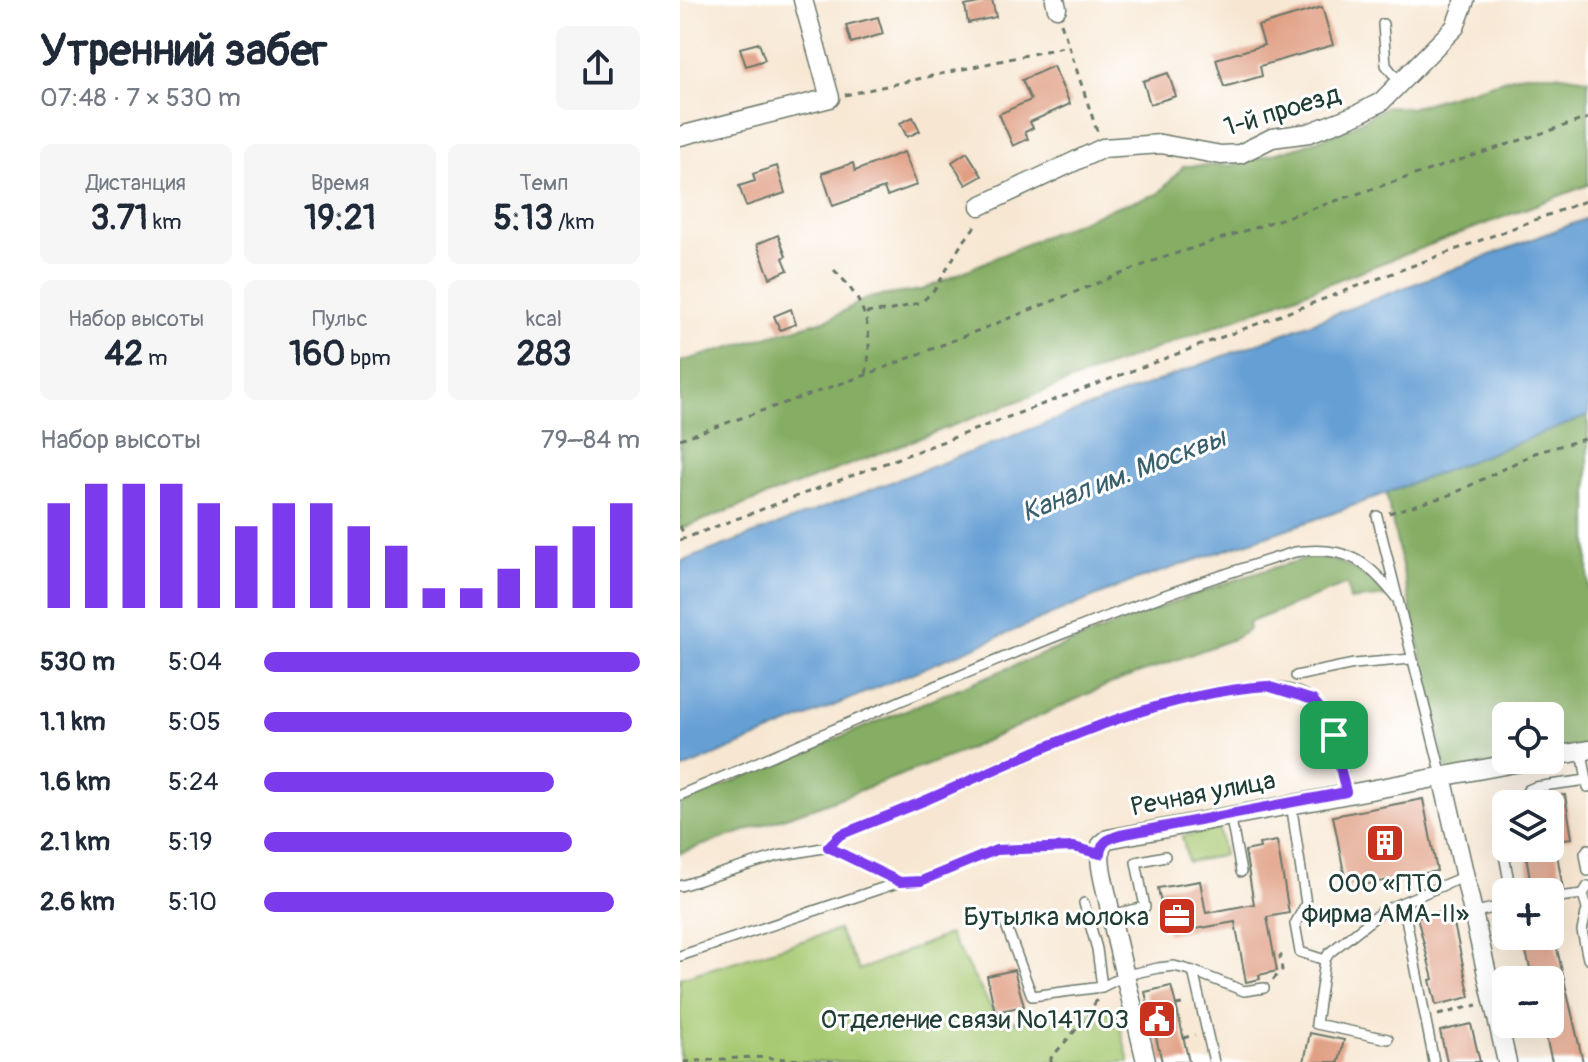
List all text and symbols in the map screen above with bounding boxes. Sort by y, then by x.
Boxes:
text: Утренний забег [40,24,327,79]
button: share [556,26,640,110]
street label: 1-й проезд [1220,78,1345,144]
text: 07:48 · 7 × 530 m [40,82,241,114]
text: Дистанция [86,169,186,197]
text: Время [311,169,369,197]
text: Темп [520,169,568,197]
text: 3.71 [90,197,148,240]
text: 19:21 [304,197,376,240]
text: 5:13 [493,197,553,240]
text: km [148,208,182,236]
text: /km [553,208,595,236]
text: Набор высоты [68,305,204,333]
text: Пульс [312,305,368,333]
text: kcal [526,305,562,333]
text: 42 [104,333,143,376]
text: 160 [289,333,345,376]
text: 283 [516,333,572,376]
text: m [143,344,168,372]
text: bpm [345,344,391,372]
water label: Канал им. Москвы [1017,420,1232,530]
text: Набор высоты [40,424,201,456]
text: 79–84 m [541,424,640,456]
text: 530 m [40,646,115,678]
text: 5:04 [168,646,222,678]
pin [1300,701,1368,769]
map controls [1492,702,1564,1038]
button: locate [1492,702,1564,774]
text: 1.1 km [40,706,106,738]
text: 5:05 [168,706,221,738]
icon: arrive [1312,713,1356,757]
street label: Речная улица [1128,764,1278,824]
text: 1.6 km [40,766,111,798]
text: 5:24 [168,766,219,798]
button: layers [1492,790,1564,862]
building icon: ООО «ПТО фирма АМА-II» [1364,822,1406,864]
text: 2.1 km [40,826,110,858]
text: 5:19 [168,826,213,858]
place label: ООО «ПТО фирма АМА-II» [1301,868,1469,930]
button: + [1492,878,1564,950]
text: 2.6 km [40,886,115,918]
text: 5:10 [168,886,217,918]
office icon: Бутылка молока [1156,895,1198,937]
place label: Бутылка молока [963,901,1149,933]
button: − [1492,966,1564,1038]
public building icon: Отделение связи №141703 [1136,998,1178,1040]
place label: Отделение связи №141703 [821,1004,1129,1036]

